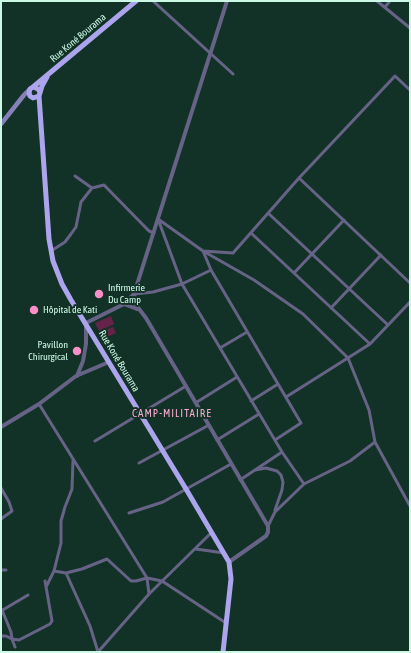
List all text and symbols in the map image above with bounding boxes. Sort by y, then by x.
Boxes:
street label: Rue Koné Bourama [48,11,108,65]
place label: Infirmerie Du Camp [108,282,145,306]
marker: Infirmerie Du Camp [93,288,105,300]
marker: Hôpital de Kati [28,304,40,316]
place label: Hôpital de Kati [43,304,97,316]
street label: Rue Koné Bourama [96,328,142,394]
place label: Pavillon Chirurgical [28,339,68,362]
marker: Pavillon Chirurgical [71,345,83,357]
district label: CAMP-MILITAIRE [132,407,212,421]

